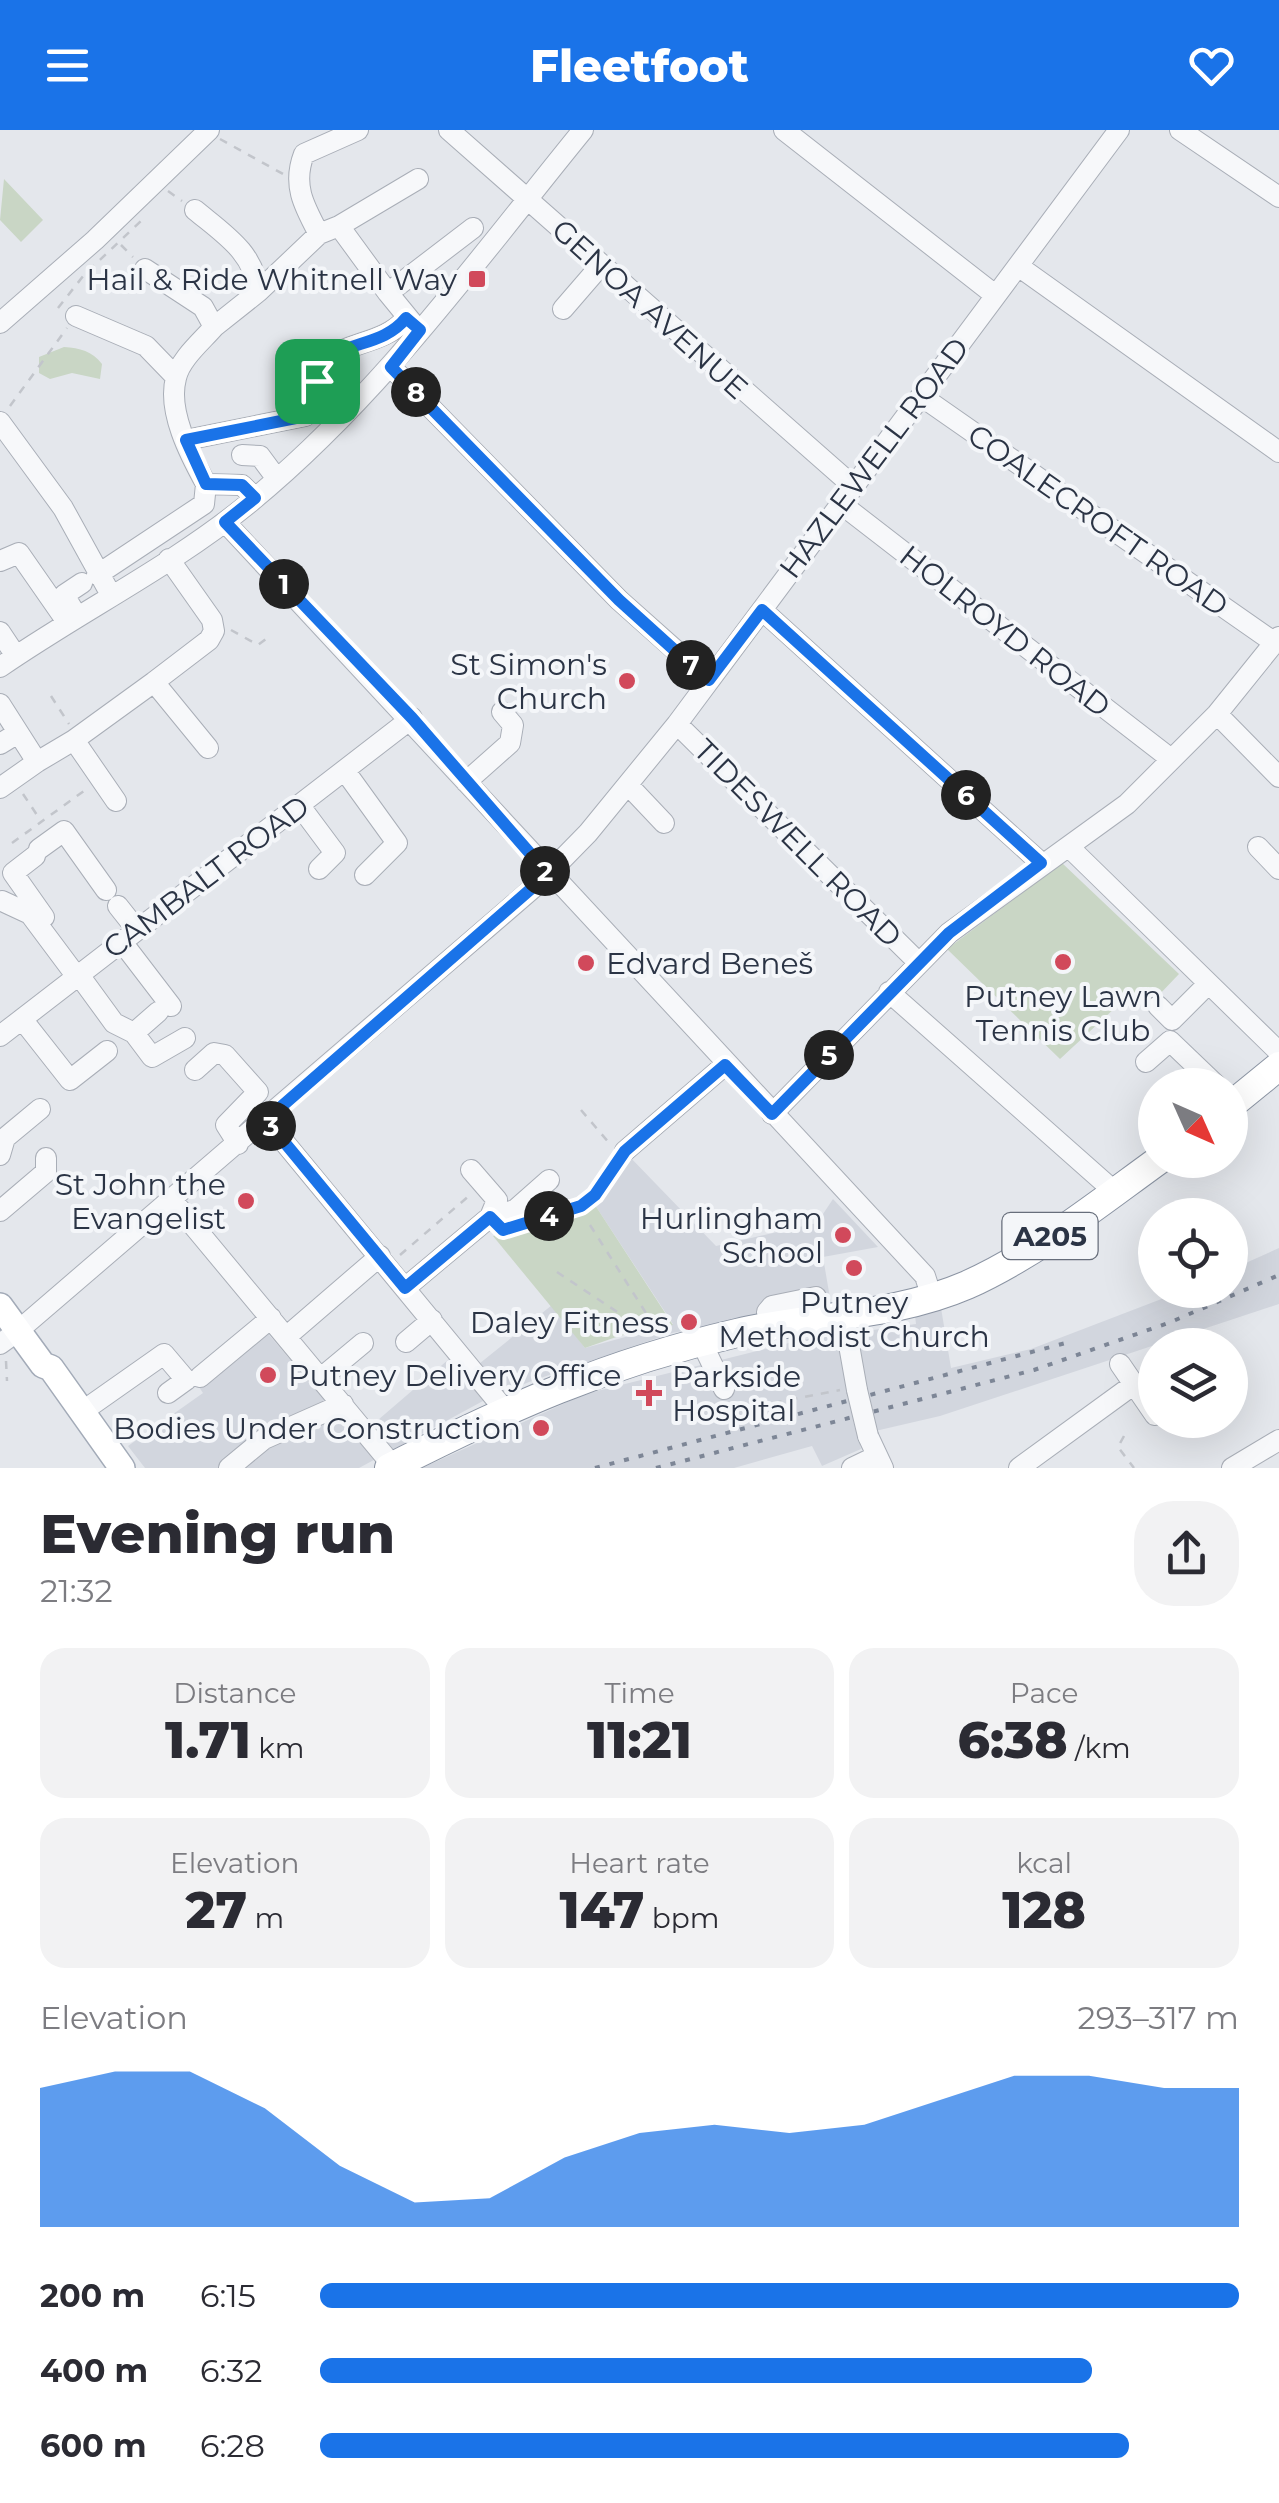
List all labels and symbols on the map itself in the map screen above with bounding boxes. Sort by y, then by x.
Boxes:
street label: GENOA AVENUE [544,211,756,407]
place label: Hail & Ride Whitnell Way [86,261,458,298]
marker: Hail & Ride Whitnell Way [466,268,488,290]
street label: HAZLEWELL ROAD [771,330,977,586]
pin [275,339,360,424]
pin: 8 [391,367,441,417]
street label: COALECROFT ROAD [961,416,1235,624]
street label: HOLROYD ROAD [892,537,1118,725]
pin: 1 [259,559,309,609]
pin: 7 [666,640,716,690]
place label: St Simon's Church [450,646,607,717]
marker: St Simon's Church [616,670,638,692]
street label: TIDESWELL ROAD [686,731,910,955]
pin: 6 [941,770,991,820]
street label: CAMBALT ROAD [96,788,316,966]
pin: 2 [520,846,570,896]
place label: Edvard Beneš [606,945,813,982]
marker: Putney Lawn Tennis Club [1052,951,1074,973]
marker: Edvard Beneš [575,952,597,974]
place label: Putney Lawn Tennis Club [964,978,1162,1049]
pin: 5 [804,1030,854,1080]
north arrow [1138,1068,1248,1178]
pin: 3 [246,1101,296,1151]
place label: St John the Evangelist [55,1166,226,1237]
marker: St John the Evangelist [235,1190,257,1212]
pin: 4 [524,1191,574,1241]
place label: Hurlingham School [640,1200,823,1271]
road number: A205 [1002,1213,1098,1259]
marker: Hurlingham School [832,1224,854,1246]
marker: Putney Methodist Church [843,1257,865,1279]
place label: Putney Methodist Church [718,1284,990,1355]
place label: Daley Fitness [470,1304,669,1341]
marker: Daley Fitness [678,1311,700,1333]
place label: Putney Delivery Office [288,1357,621,1394]
place label: Parkside Hospital [672,1358,801,1429]
marker: Putney Delivery Office [257,1364,279,1386]
marker: Parkside Hospital [636,1380,662,1406]
place label: Bodies Under Construction [113,1410,521,1447]
marker: Bodies Under Construction [530,1417,552,1439]

